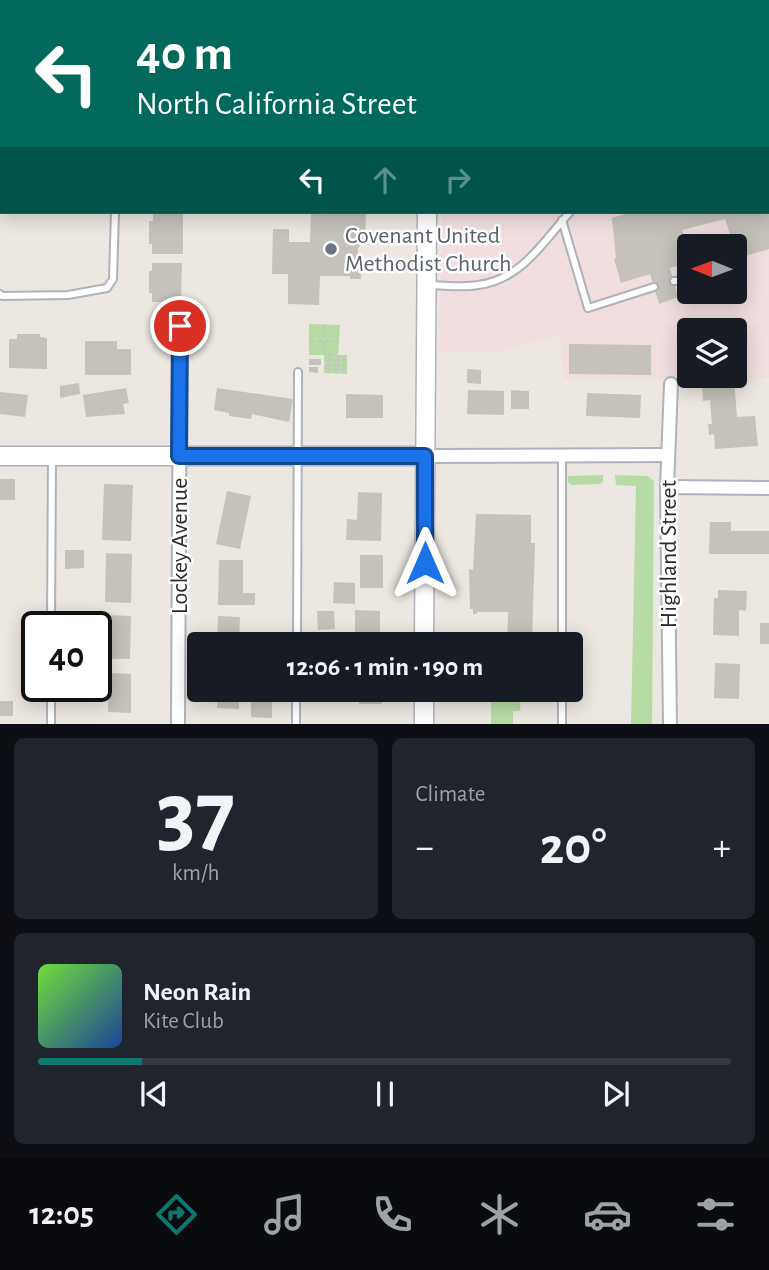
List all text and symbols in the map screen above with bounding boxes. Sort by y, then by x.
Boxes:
icon: left [21,28,112,119]
text: 40 m [136,30,233,79]
text: North California Street [136,88,417,120]
icon: left [293,161,331,199]
icon: ahead [366,161,404,199]
icon: right [439,161,477,199]
place label: Covenant United Methodist Church [345,224,512,276]
north arrow [677,234,747,304]
map controls [677,234,747,388]
marker: Covenant United Methodist Church [323,241,339,257]
pin [150,296,210,356]
icon: arrive [161,307,199,345]
button: layers [677,318,747,388]
street label: Lockey Avenue [168,478,192,614]
street label: Highland Street [657,479,681,628]
position arrow [388,526,462,600]
speed limit sign: 40 [21,611,112,702]
text: 12:06 · 1 min · 190 m [287,654,483,680]
text: 37 [156,769,235,860]
text: Climate [416,783,485,806]
text: 20° [540,821,607,873]
text: − [416,829,434,867]
text: + [713,829,731,867]
text: km/h [172,862,219,885]
text: Neon Rain [143,979,251,1005]
text: Kite Club [143,1010,224,1033]
icon: previous [135,1075,173,1113]
icon: pause [366,1075,404,1113]
icon: next [597,1075,635,1113]
icon: directions [152,1190,201,1239]
icon: music [260,1190,309,1239]
icon: phone [368,1190,417,1239]
icon: climate [475,1190,524,1239]
icon: car [583,1190,632,1239]
icon: filters [691,1190,740,1239]
text: 12:05 [29,1198,94,1230]

